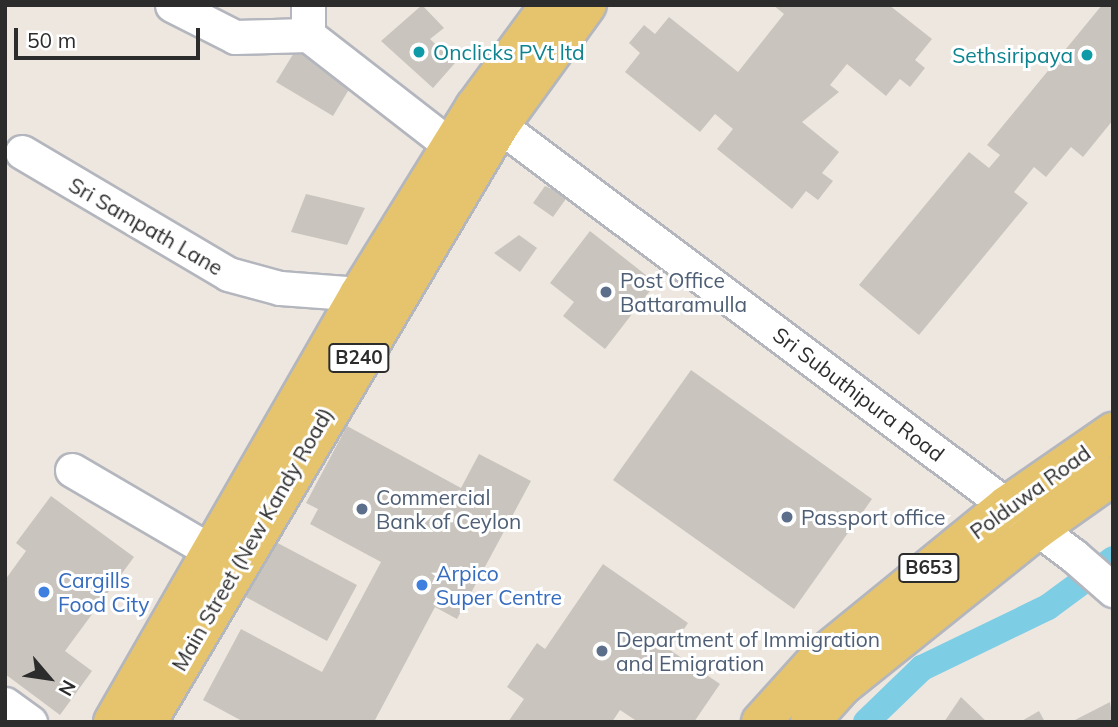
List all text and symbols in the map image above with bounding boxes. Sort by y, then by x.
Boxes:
scale bar [18,14,203,58]
text: 50 m [27,27,76,53]
place label: Onclicks PVt ltd [433,39,585,65]
place label: Sethsiripaya [952,42,1073,68]
marker: Onclicks PVt ltd [411,44,427,60]
marker: Sethsiripaya [1079,47,1095,63]
street label: Sri Sampath Lane [65,172,227,280]
place label: Post Office Battaramulla [620,267,747,317]
marker: Post Office Battaramulla [598,284,614,300]
street label: Sri Subuthipura Road [769,321,949,467]
road number: B240 [328,342,390,374]
street label: Main Street (New Kandy Road) [166,403,338,675]
street label: Polduwa Road [965,440,1095,544]
place label: Commercial Bank of Ceylon [376,484,521,534]
marker: Commercial Bank of Ceylon [354,501,370,517]
place label: Passport office [801,504,946,530]
marker: Passport office [779,509,795,525]
road number: B653 [898,552,960,583]
place label: Arpico Super Centre [436,560,562,610]
place label: Cargills Food City [58,567,149,617]
marker: Arpico Super Centre [414,577,430,593]
marker: Cargills Food City [36,584,52,600]
place label: Department of Immigration and Emigration [616,626,880,676]
north arrow [14,643,84,713]
marker: Department of Immigration and Emigration [594,643,610,659]
text: N [53,676,81,700]

